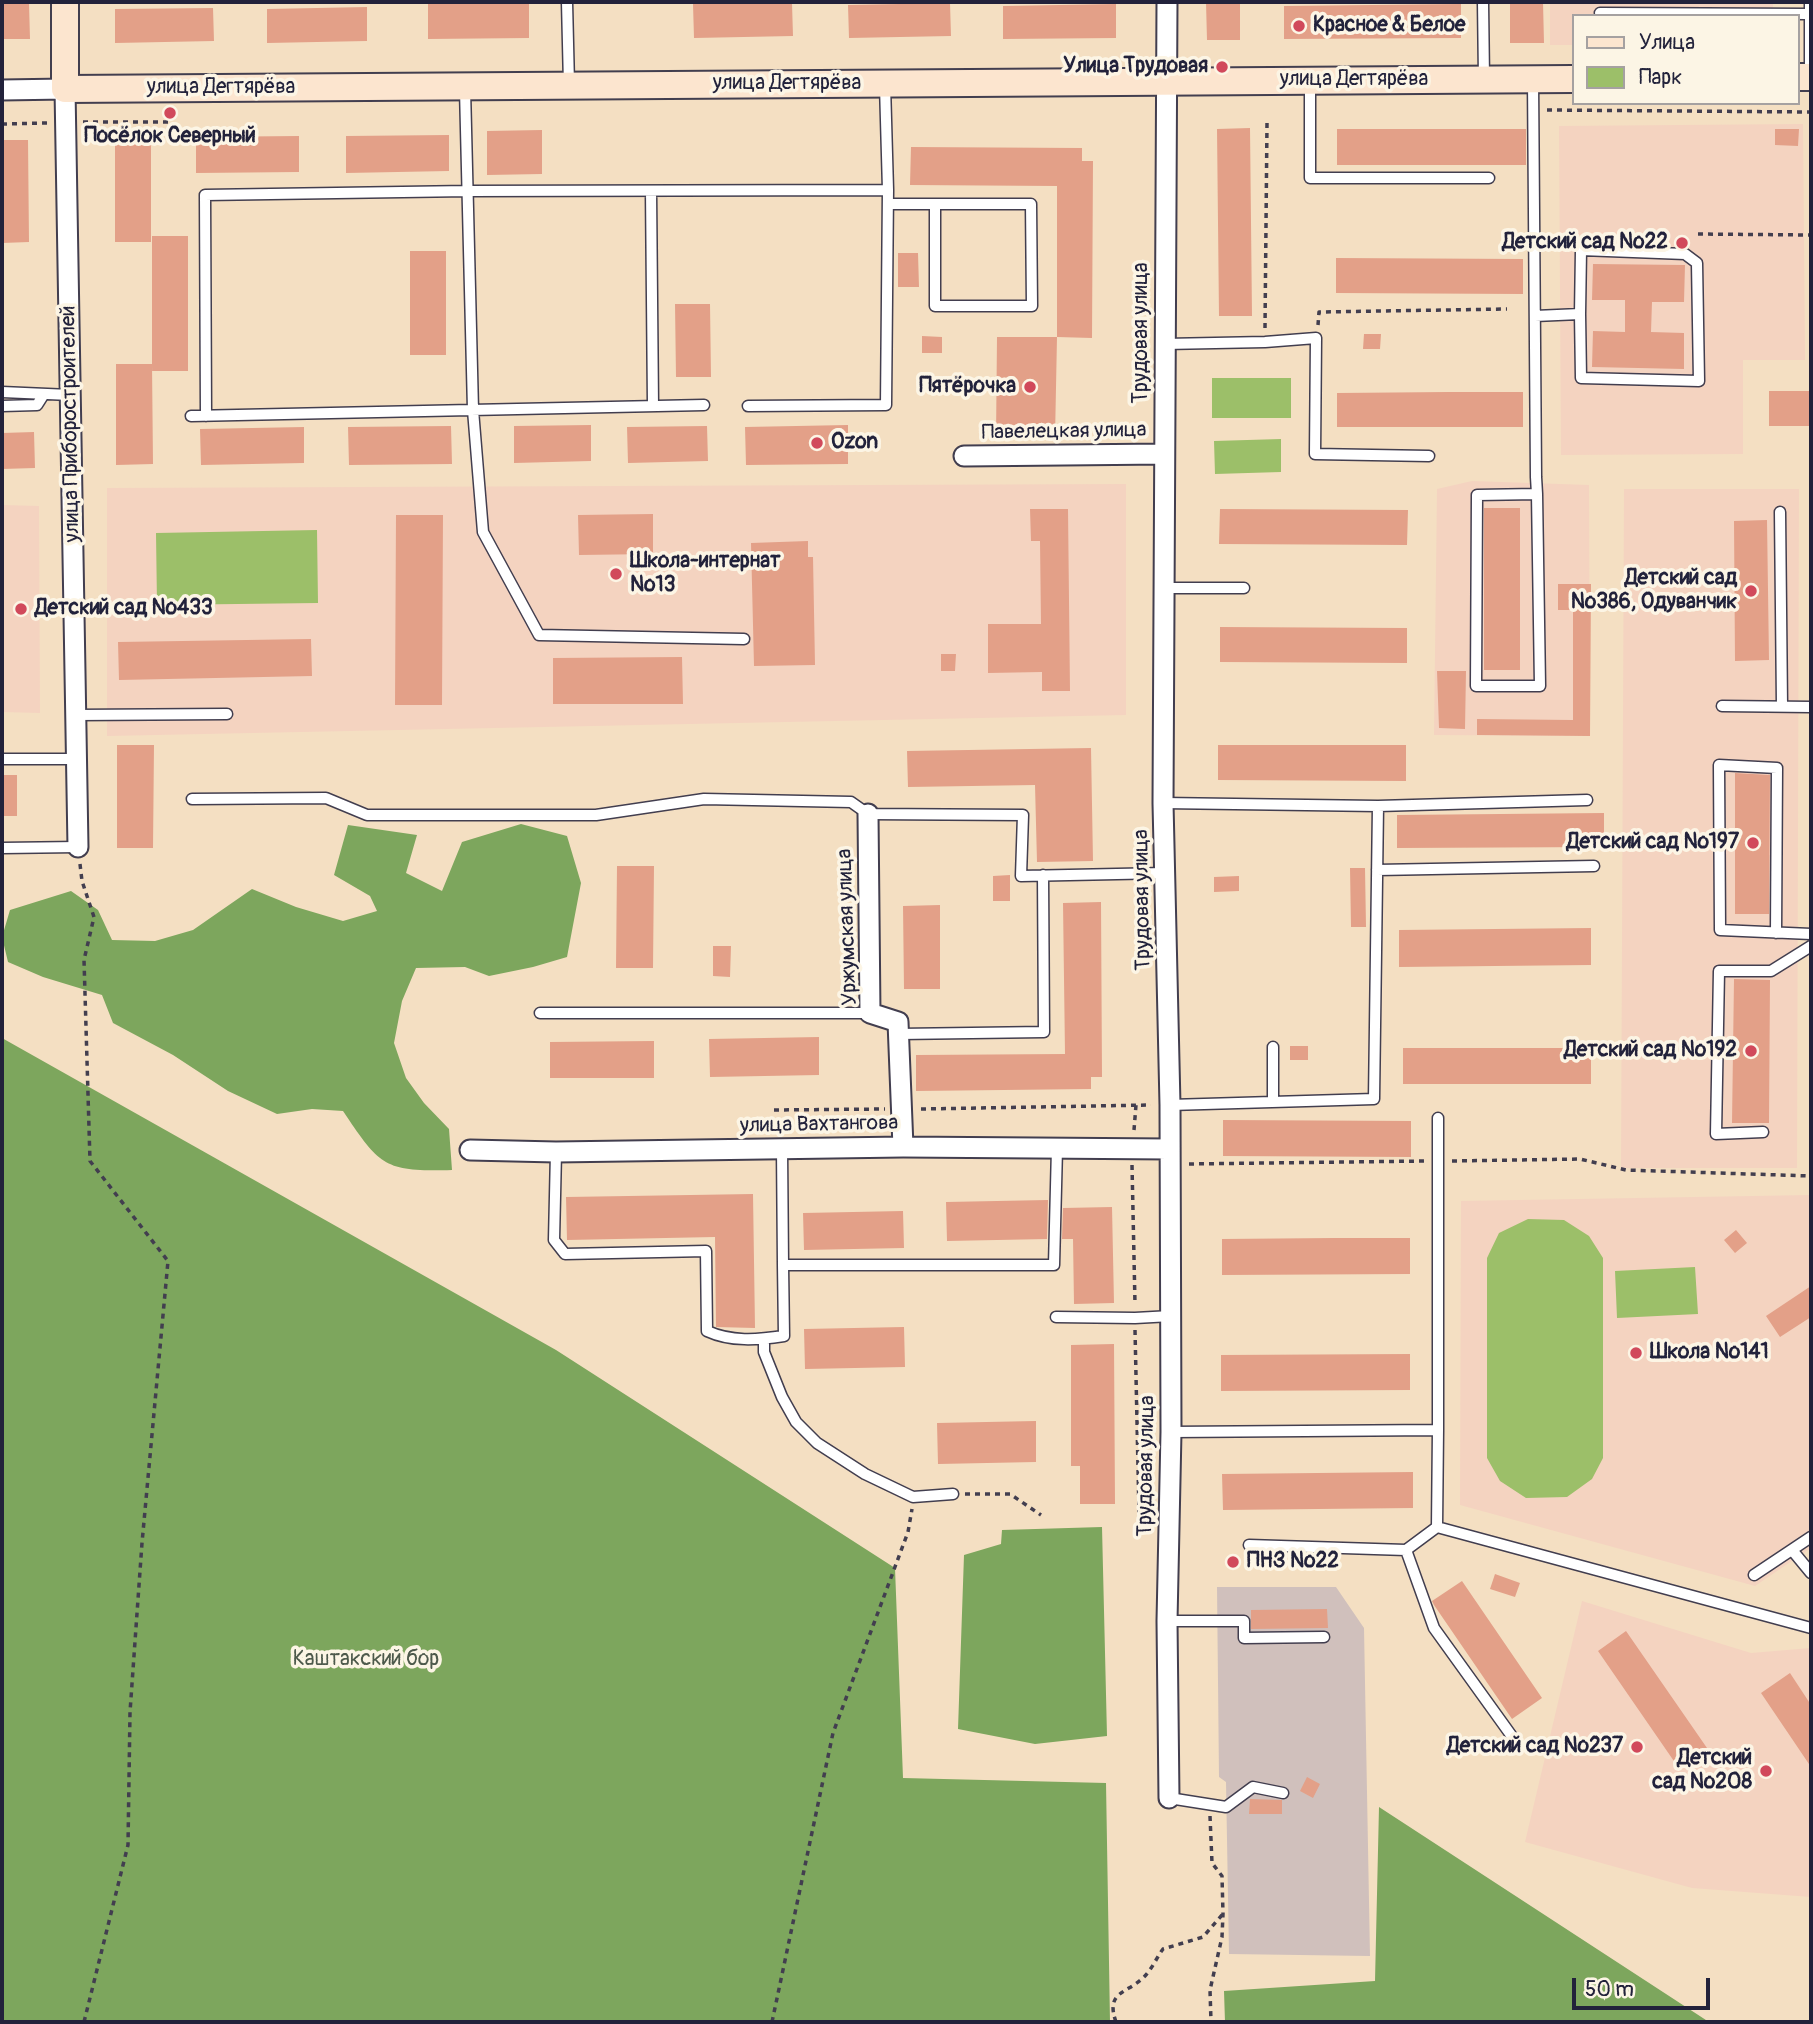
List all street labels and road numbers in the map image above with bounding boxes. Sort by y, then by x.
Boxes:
street label: улица Дегтярёва [1280,67,1428,93]
street label: улица Дегтярёва [713,71,861,97]
street label: улица Дегтярёва [147,75,295,101]
street label: Трудовая улица [1129,262,1155,404]
street label: улица Приборостроителей [56,305,86,543]
street label: Павелецкая улица [981,418,1147,446]
street label: Трудовая улица [1129,829,1157,971]
street label: Уржумская улица [833,848,863,1006]
street label: улица Вахтангова [740,1111,898,1139]
street label: Трудовая улица [1133,1395,1161,1537]

